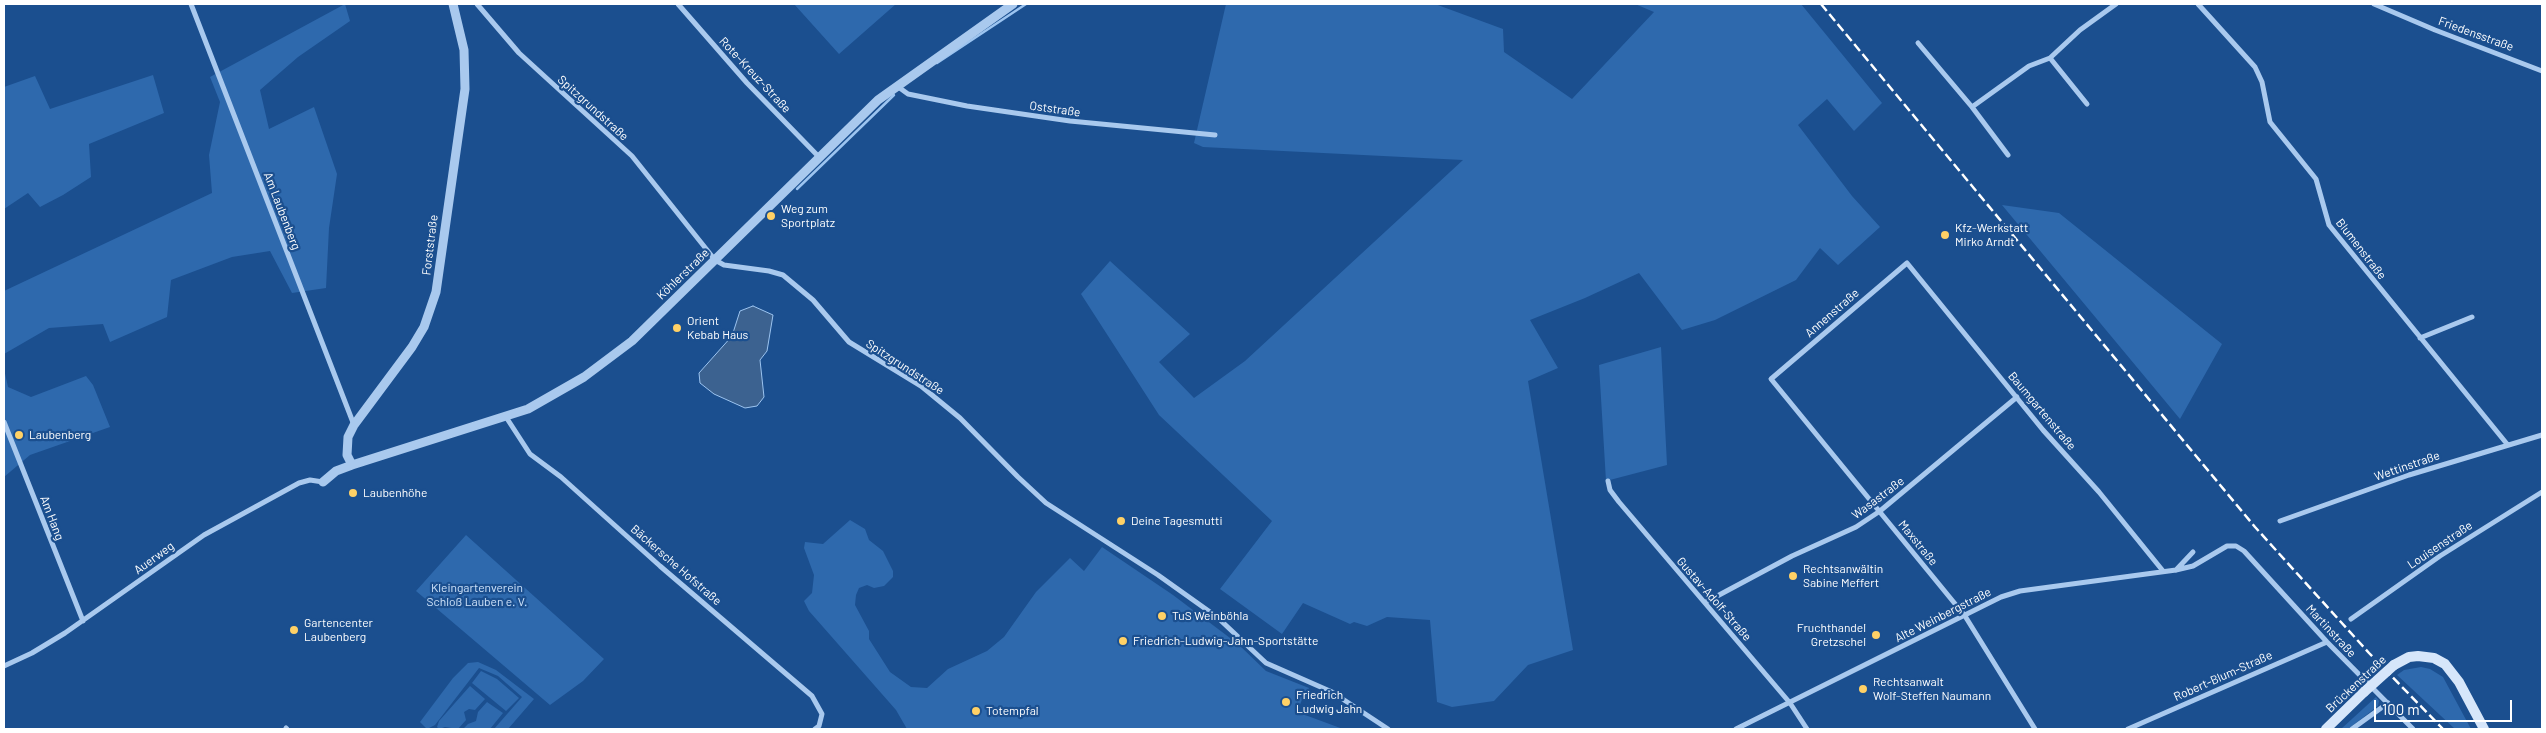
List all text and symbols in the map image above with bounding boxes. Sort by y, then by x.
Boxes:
street label: Friedensstraße [2436,14,2516,54]
street label: Rote-Kreuz-Straße [716,34,794,116]
street label: Spitzgrundstraße [555,72,631,144]
street label: Oststraße [1029,98,1081,120]
street label: Am Laubenberg [261,170,303,252]
place label: Weg zum Sportplatz [781,202,835,230]
marker: Weg zum Sportplatz [765,210,777,222]
street label: Forststraße [419,214,441,276]
street label: Blumenstraße [2333,216,2389,282]
place label: Kfz-Werkstatt Mirko Arndt [1955,221,2028,249]
marker: Kfz-Werkstatt Mirko Arndt [1939,229,1951,241]
street label: Köhlerstraße [654,245,712,303]
street label: Annenstraße [1802,286,1862,340]
place label: Orient Kebab Haus [687,314,748,342]
marker: Orient Kebab Haus [671,322,683,334]
street label: Spitzgrundstraße [863,336,947,398]
street label: Baumgartenstraße [2005,369,2079,453]
place label: Laubenberg [29,428,91,442]
marker: Laubenberg [13,429,25,441]
street label: Wettinstraße [2372,448,2442,484]
street label: Wasastraße [1849,474,1907,522]
place label: Laubenhöhe [363,486,427,500]
marker: Laubenhöhe [347,487,359,499]
street label: Am Hang [37,494,67,542]
place label: Deine Tagesmutti [1131,514,1222,528]
marker: Deine Tagesmutti [1115,515,1127,527]
street label: Maxstraße [1895,517,1941,569]
street label: Louisenstraße [2405,518,2475,572]
street label: Bäckersche Hofstraße [628,522,724,608]
street label: Auerweg [131,539,177,577]
street label: Gustav-Adolf-Straße [1674,554,1754,644]
place label: Rechtsanwältin Sabine Meffert [1803,562,1883,590]
marker: Rechtsanwältin Sabine Meffert [1787,570,1799,582]
park label: Kleingartenverein Schloß Lauben e. V. [427,581,527,609]
street label: Alte Weinbergstraße [1893,585,1993,645]
street label: Martinstraße [2303,602,2359,660]
place label: TuS Weinböhla [1172,609,1248,623]
marker: TuS Weinböhla [1156,610,1168,622]
place label: Gartencenter Laubenberg [304,616,373,644]
place label: Fruchthandel Gretzschel [1797,621,1866,649]
marker: Gartencenter Laubenberg [288,624,300,636]
marker: Fruchthandel Gretzschel [1870,629,1882,641]
place label: Friedrich-Ludwig-Jahn-Sportstätte [1133,634,1318,648]
marker: Friedrich-Ludwig-Jahn-Sportstätte [1117,635,1129,647]
street label: Robert-Blum-Straße [2171,648,2275,704]
street label: Brückenstraße [2323,653,2389,715]
place label: Rechtsanwalt Wolf-Steffen Naumann [1873,675,1991,703]
marker: Rechtsanwalt Wolf-Steffen Naumann [1857,683,1869,695]
place label: Friedrich Ludwig Jahn [1296,688,1362,716]
scale bar [2376,690,2514,722]
marker: Friedrich Ludwig Jahn [1280,696,1292,708]
text: 100 m [2382,700,2420,718]
place label: Totempfal [986,704,1039,718]
marker: Totempfal [970,705,982,717]

